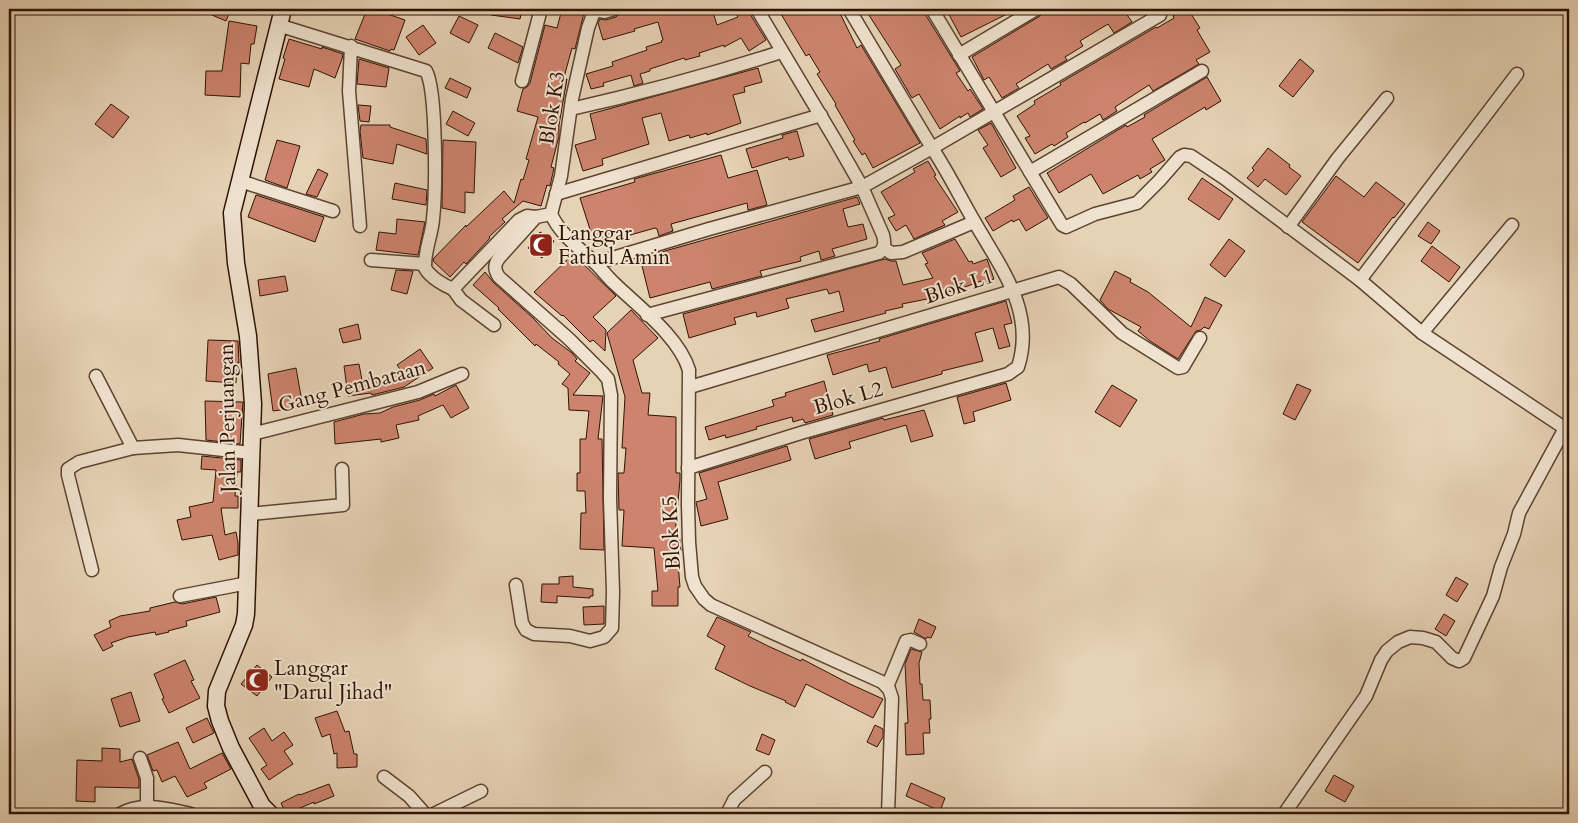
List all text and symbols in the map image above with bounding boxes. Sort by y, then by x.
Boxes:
street label: Blok K3 [532,69,573,147]
place label: Langgar Fathul Amin [558,219,670,272]
mosque icon: Langgar Fathul Amin [528,232,554,258]
street label: Blok L1 [921,262,998,311]
street label: Jalan Perjuangan [212,343,243,496]
street label: Gang Pembataan [275,353,429,420]
street label: Blok L2 [810,375,887,422]
street label: Blok K5 [655,495,688,571]
place label: Langgar "Darul Jihad" [274,654,392,707]
mosque icon: Langgar "Darul Jihad" [244,667,270,693]

